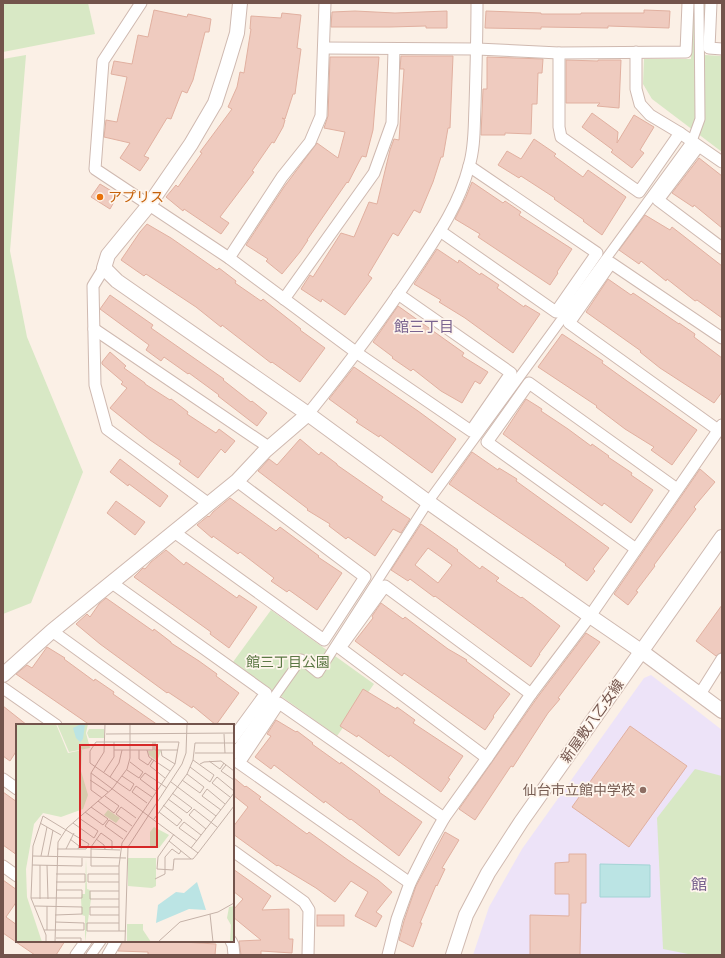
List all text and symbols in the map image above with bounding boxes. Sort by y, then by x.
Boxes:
place label: アプリス [108,187,164,206]
marker: アプリス [95,192,105,202]
district label: 館三丁目 [394,316,454,336]
park label: 館三丁目公園 [246,652,330,671]
street label: 新屋敷八乙女線 [556,675,627,766]
inset map [16,724,234,942]
place label: 仙台市立館中学校 [523,780,635,799]
marker: 仙台市立館中学校 [638,785,648,795]
district label: 館 [691,873,707,895]

